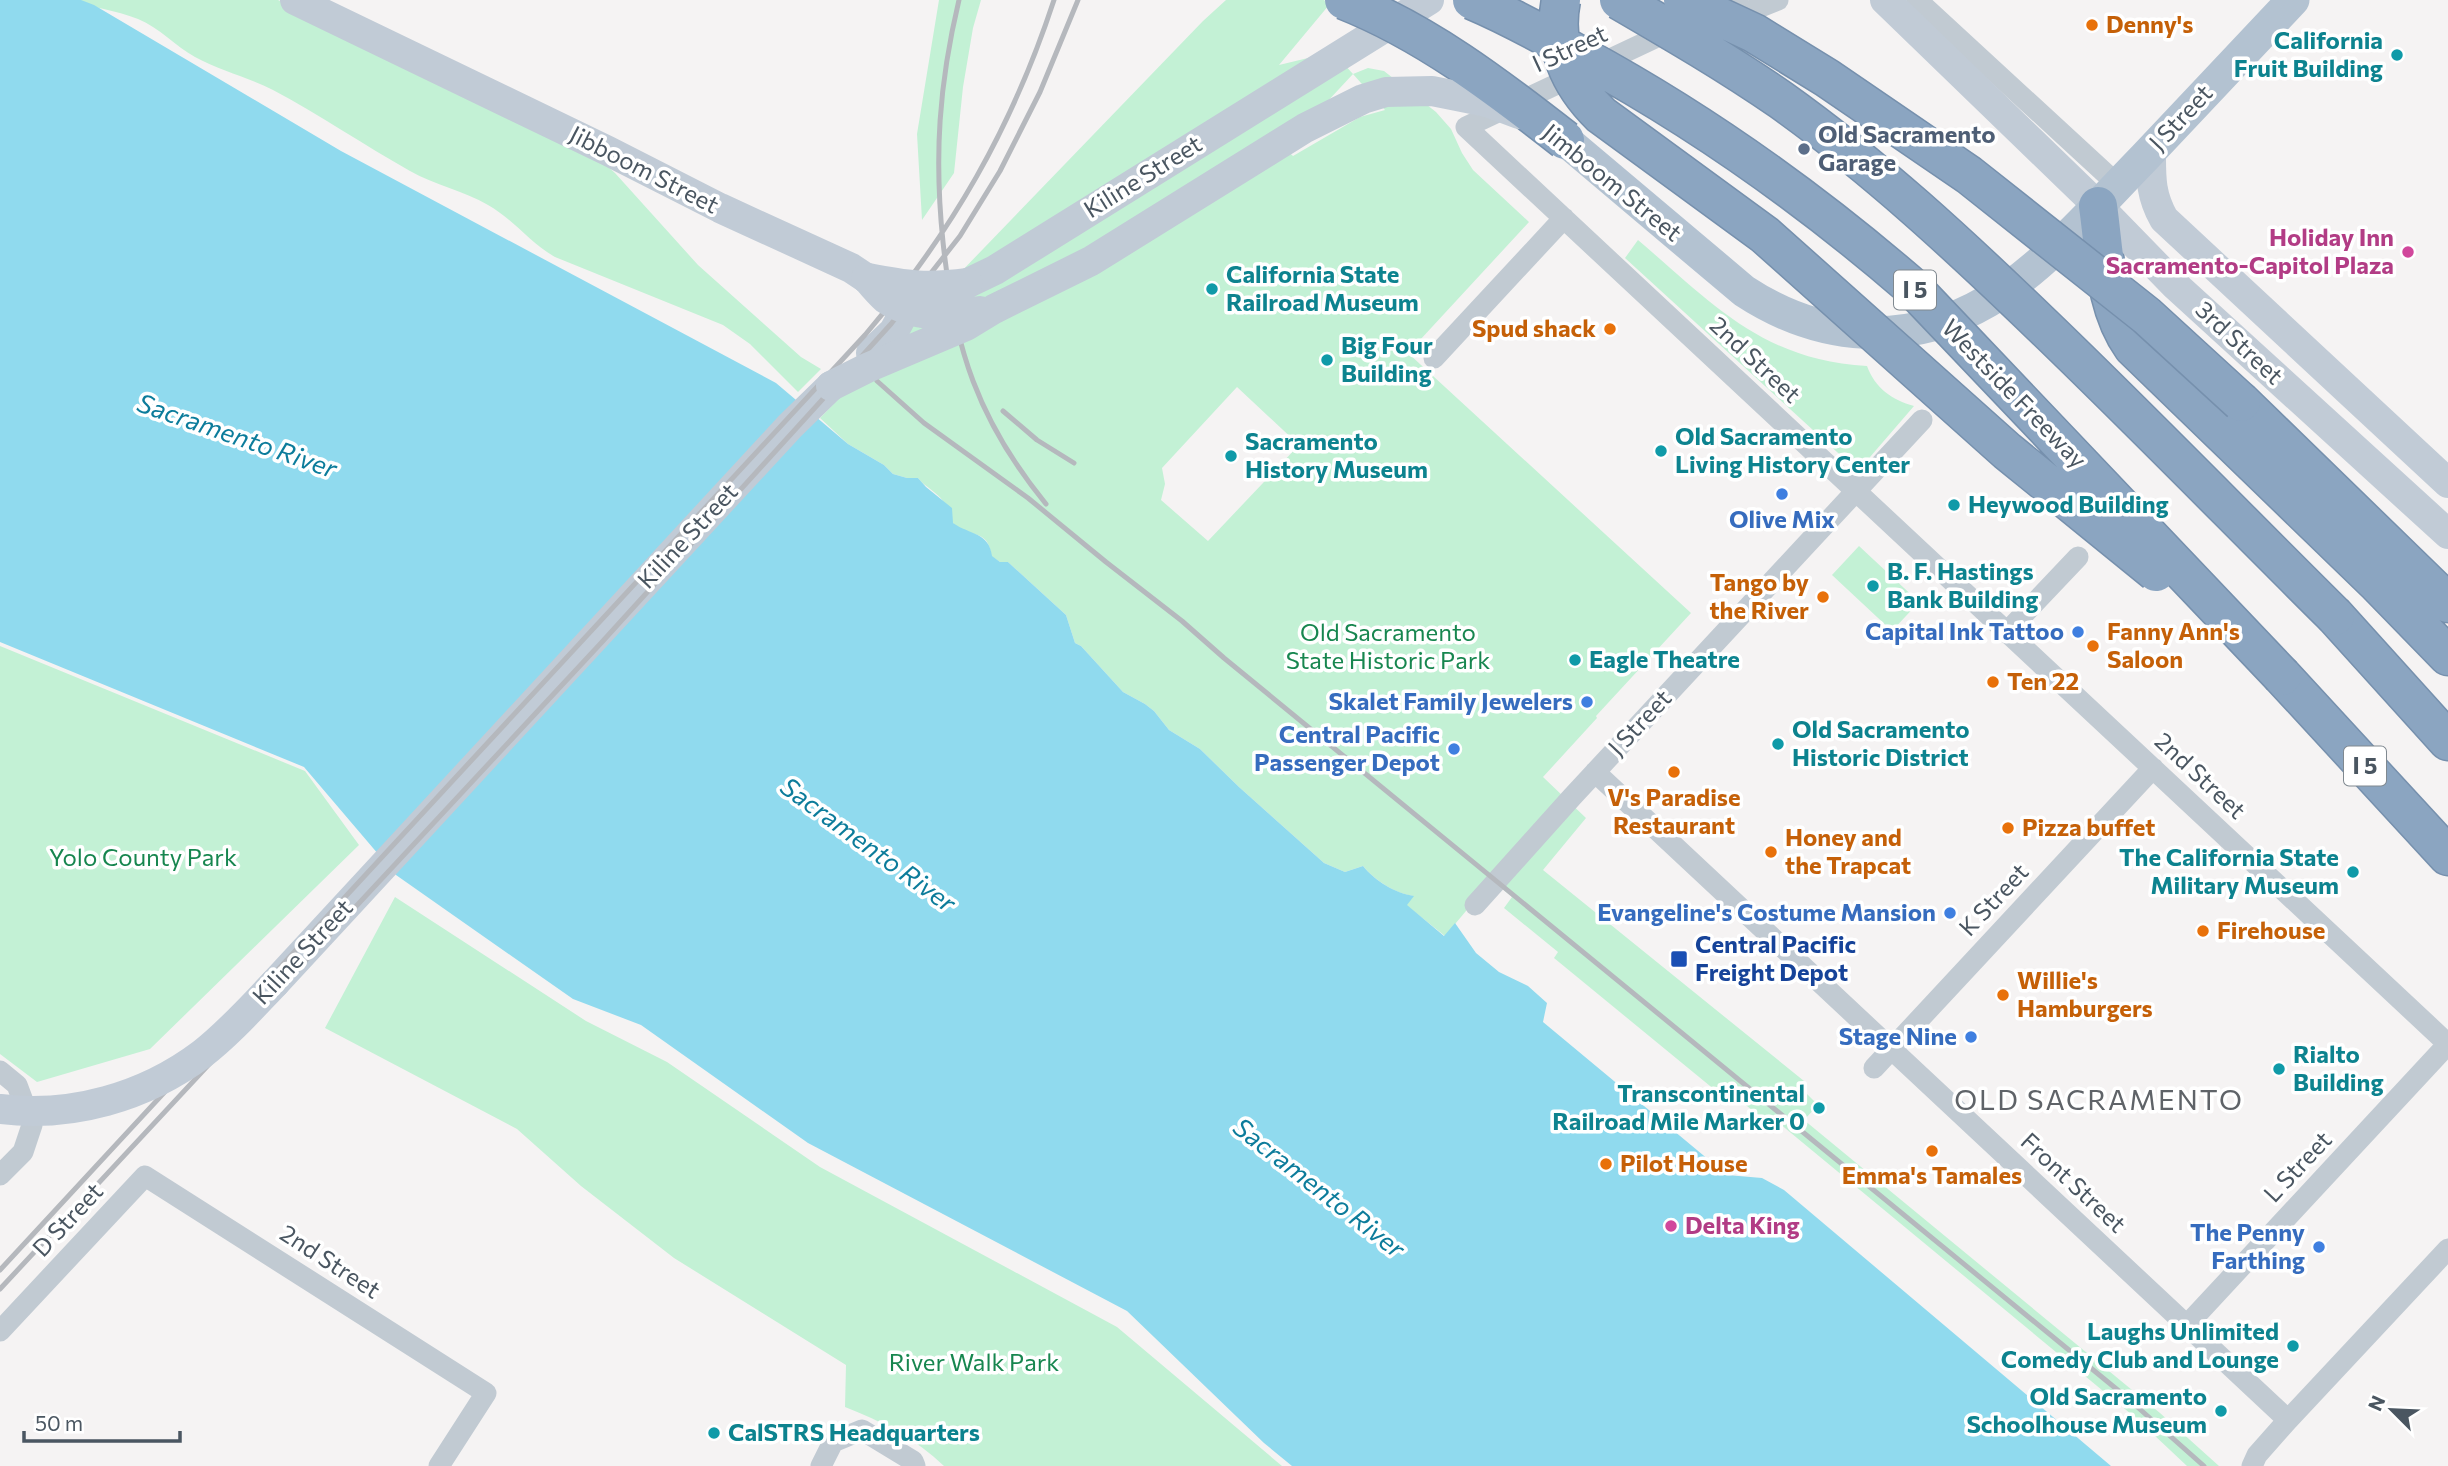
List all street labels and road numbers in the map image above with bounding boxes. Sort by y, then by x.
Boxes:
street label: I Street [1527,18,1612,78]
street label: J Street [2142,78,2218,156]
street label: Jimboom Street [1538,117,1688,247]
street label: Jibboom Street [565,119,724,219]
street label: Kiline Street [1078,128,1207,223]
road number: I 5 [1894,270,1936,310]
street label: 3rd Street [2190,294,2290,390]
street label: 2nd Street [1705,310,1807,408]
street label: Westside Freeway [1937,313,2093,473]
street label: Kiline Street [631,476,743,594]
street label: J Street [1601,683,1677,761]
street label: 2nd Street [2150,726,2252,824]
road number: I 5 [2344,746,2386,786]
street label: K Street [1952,857,2034,941]
street label: Kiline Street [246,892,358,1010]
street label: L Street [2257,1124,2337,1207]
street label: Front Street [2016,1126,2133,1238]
street label: D Street [26,1176,108,1262]
street label: 2nd Street [275,1218,386,1304]

